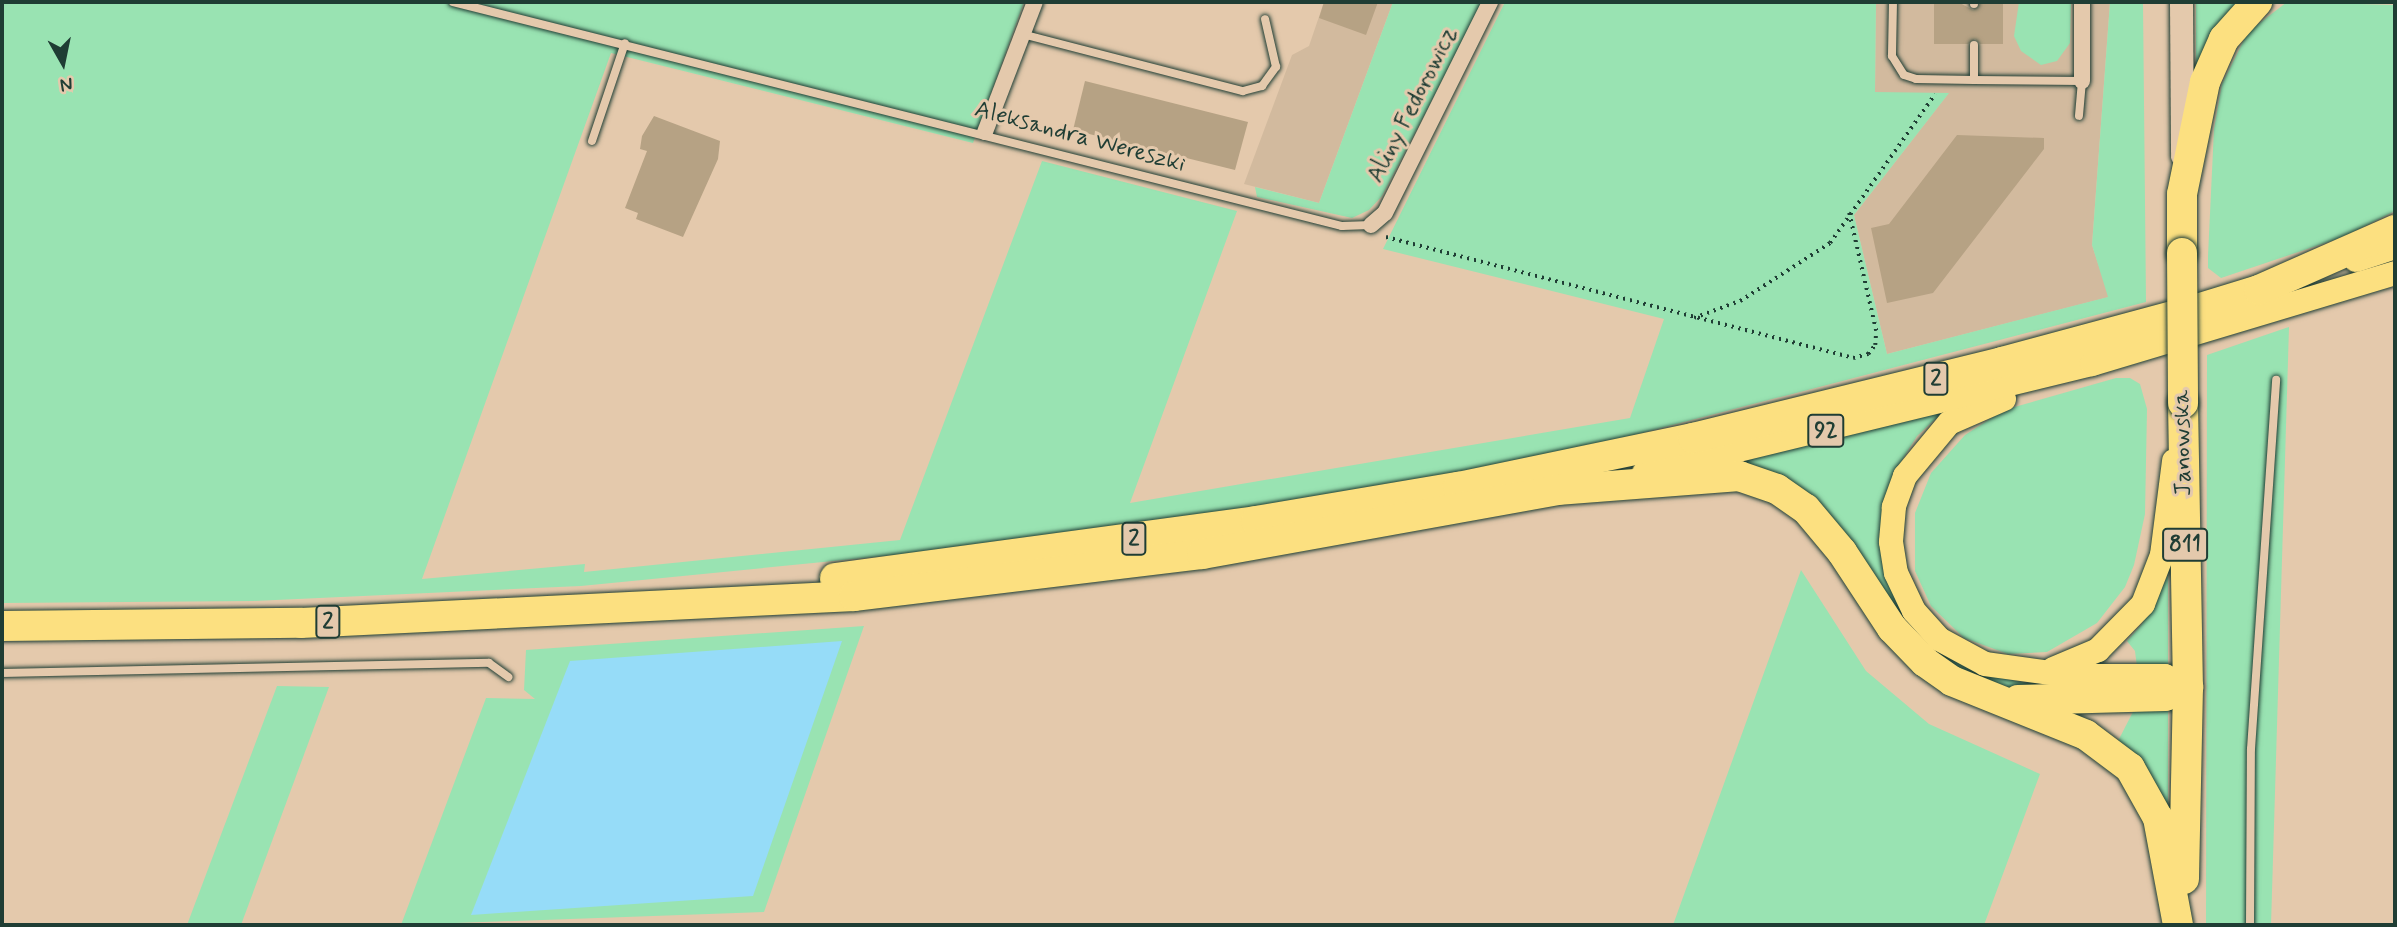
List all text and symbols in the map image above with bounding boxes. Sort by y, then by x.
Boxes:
street label: Aliny Fedorowicz [1361,22,1465,188]
north arrow [28,28,98,98]
text: N [58,71,75,98]
street label: Aleksandra Wereszki [971,95,1189,179]
road number: 2 [1922,360,1950,398]
street label: Janowska [2168,390,2198,496]
road number: 92 [1807,412,1845,450]
road number: 2 [1120,520,1148,558]
road number: 811 [2160,526,2210,565]
road number: 2 [314,602,342,642]

